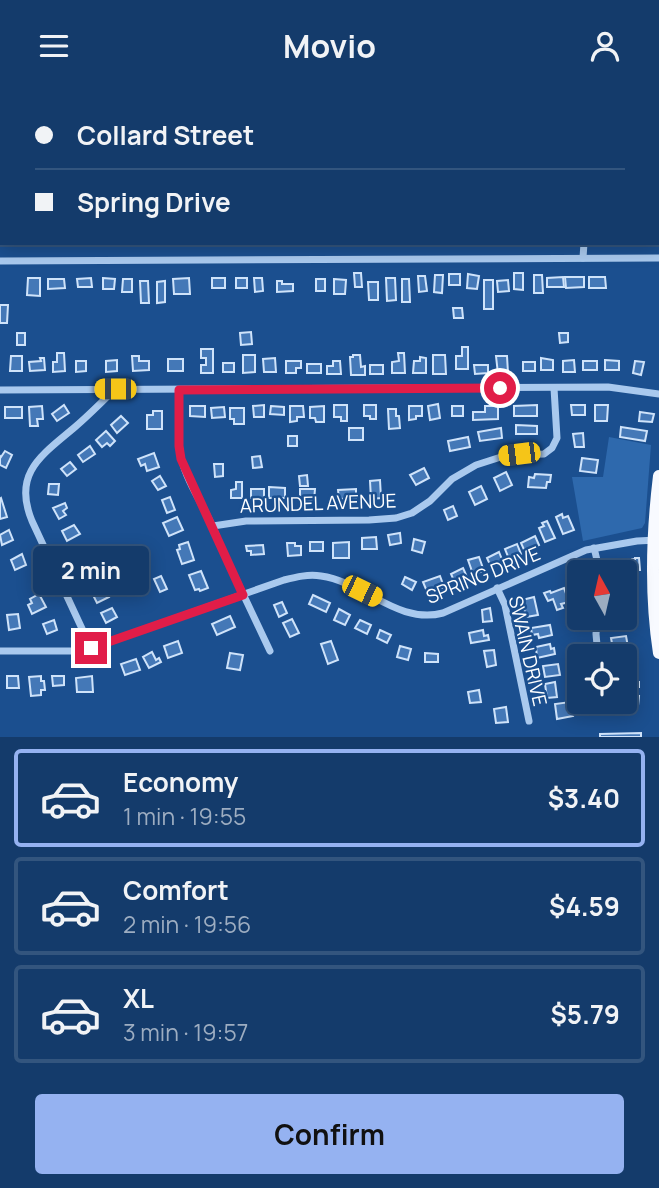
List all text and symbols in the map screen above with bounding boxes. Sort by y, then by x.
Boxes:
text: Movio [283,24,376,68]
icon: menu [35,27,73,65]
icon: person [586,27,624,65]
text: Collard Street [77,117,254,153]
text: Spring Drive [77,184,231,220]
route start [484,372,516,404]
car [95,379,137,400]
car [497,441,542,467]
street label: ARUNDEL AVENUE [239,487,397,519]
street label: SPRING DRIVE [422,540,544,610]
callout: 2 min [33,547,149,595]
text: 2 min [61,554,121,586]
north arrow [567,560,637,630]
map controls [567,560,637,714]
car [339,572,386,610]
street label: SWAIN DRIVE [503,593,553,709]
route end [75,632,107,664]
button: locate [567,644,637,714]
text: Economy [123,764,238,800]
icon: car [39,767,102,830]
text: $3.40 [548,780,620,816]
text: 1 min · 19:55 [123,800,246,832]
text: Comfort [123,872,229,908]
icon: car [39,875,102,938]
text: $4.59 [549,888,620,924]
text: 2 min · 19:56 [123,908,251,940]
text: XL [123,980,154,1016]
icon: car [39,983,102,1046]
text: $5.79 [551,996,620,1032]
text: 3 min · 19:57 [123,1016,248,1048]
button: Confirm [35,1094,624,1174]

